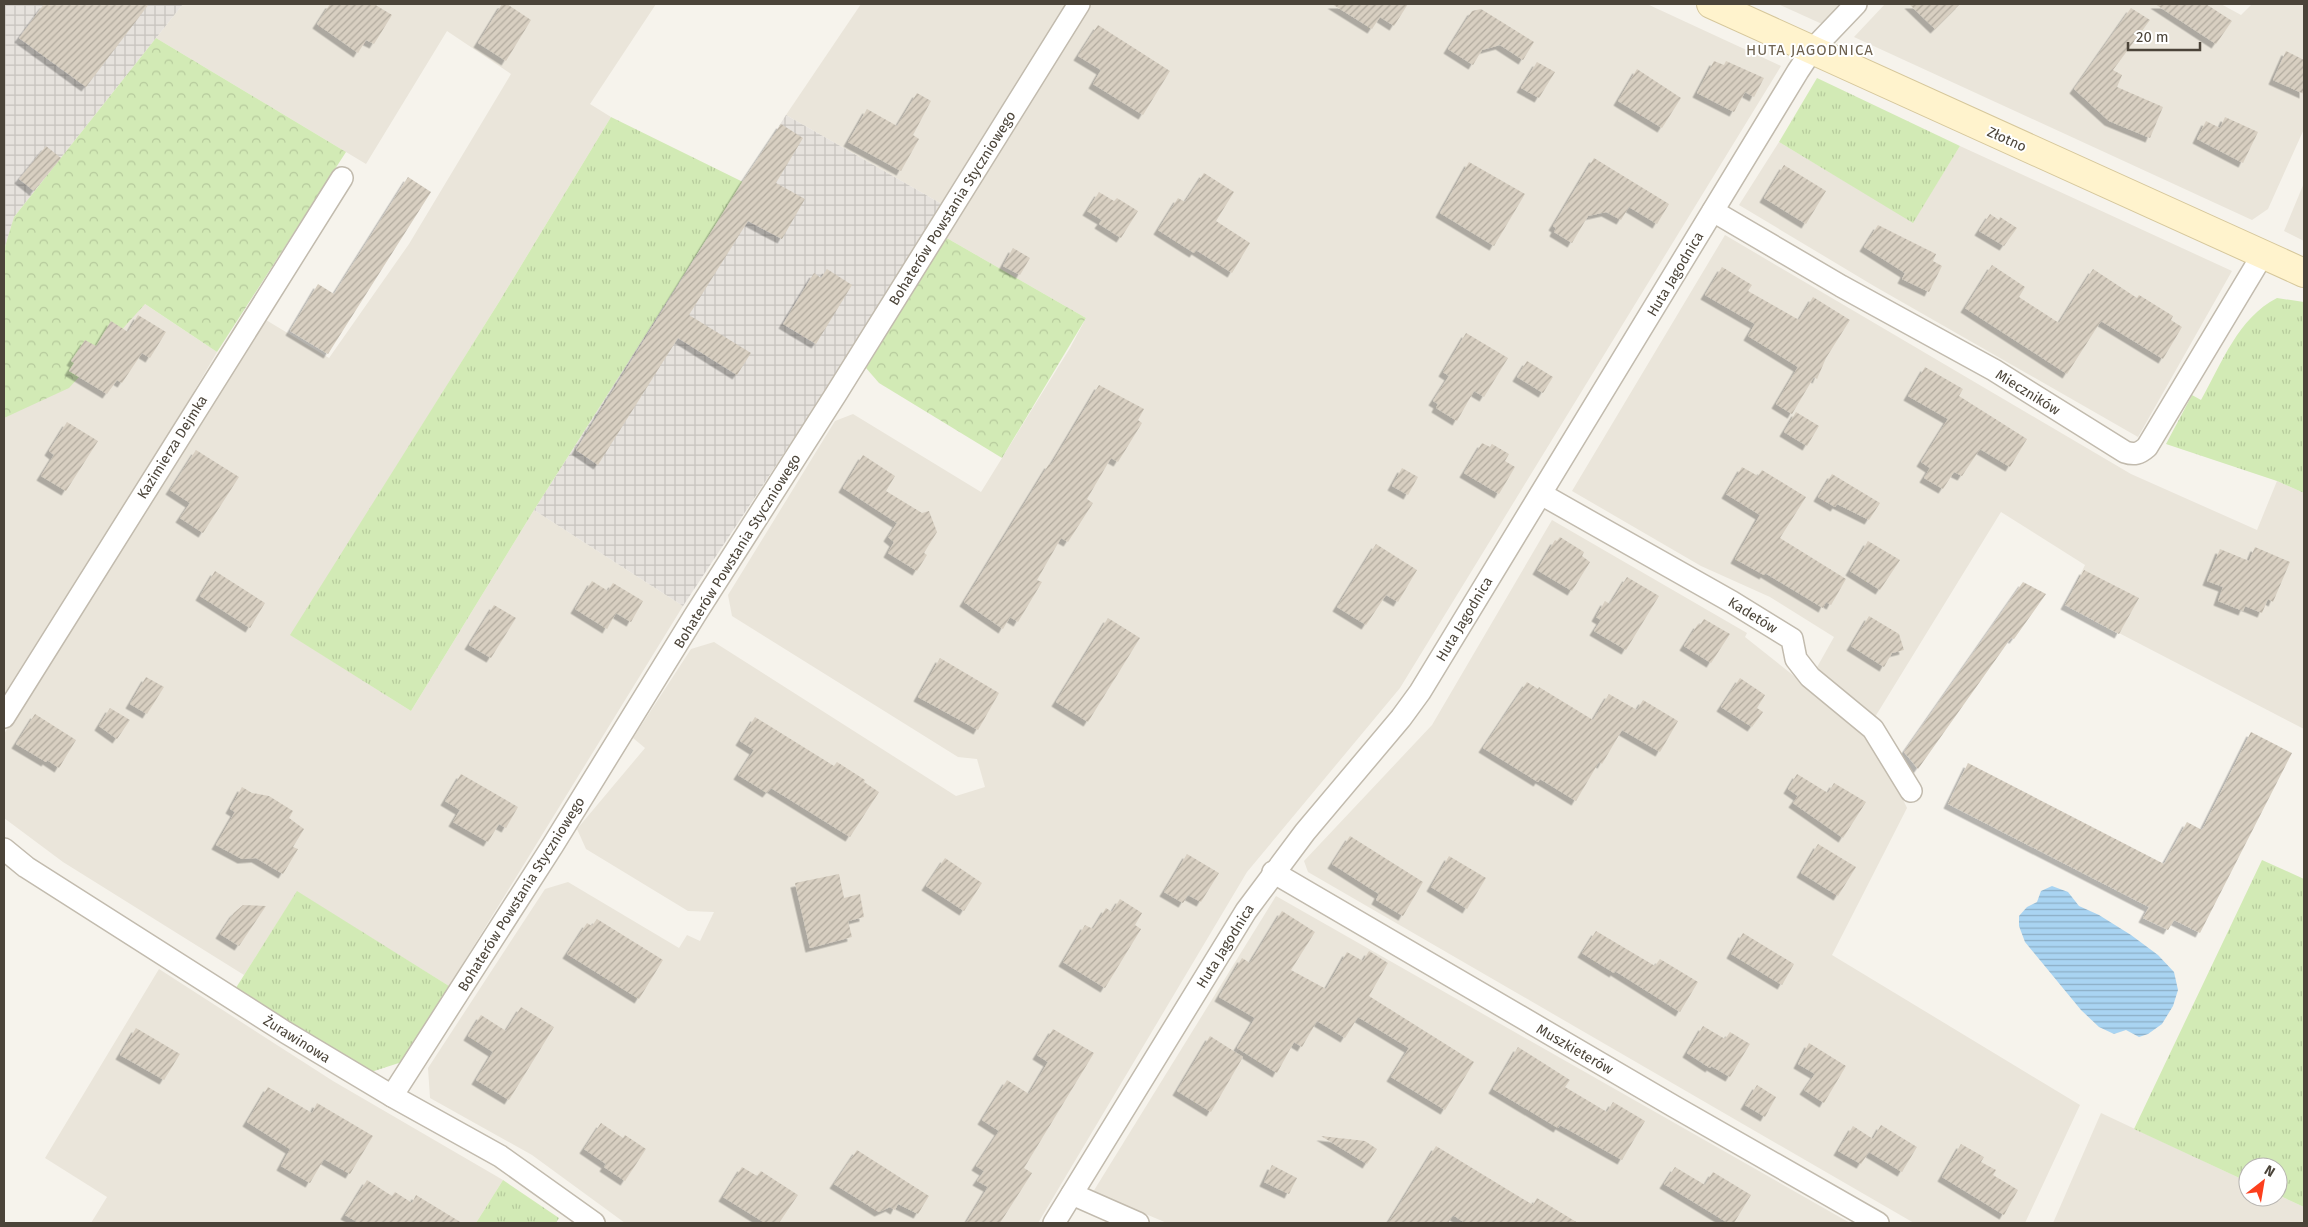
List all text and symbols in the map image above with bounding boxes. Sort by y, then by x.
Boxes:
scale bar [2128,20,2200,52]
text: 20 m [2136,28,2169,46]
district label: HUTA JAGODNICA [1746,41,1874,59]
street label: Bohaterów Powstania Styczniowego [885,108,1019,309]
street label: Złotno [1985,123,2029,156]
street label: Huta Jagodnica [1644,229,1707,320]
street label: Mieczników [1992,366,2063,419]
street label: Kazimierza Dejmka [134,392,211,502]
street label: Bohaterów Powstania Styczniowego [670,451,804,652]
street label: Huta Jagodnica [1433,574,1496,665]
street label: Kadetów [1725,594,1780,637]
street label: Bohaterów Powstania Styczniowego [454,794,588,995]
street label: Huta Jagodnica [1193,901,1258,991]
street label: Żurawinowa [260,1011,334,1067]
street label: Muszkieterów [1533,1021,1616,1078]
north arrow [2238,1157,2288,1207]
text: N [2261,1162,2278,1181]

